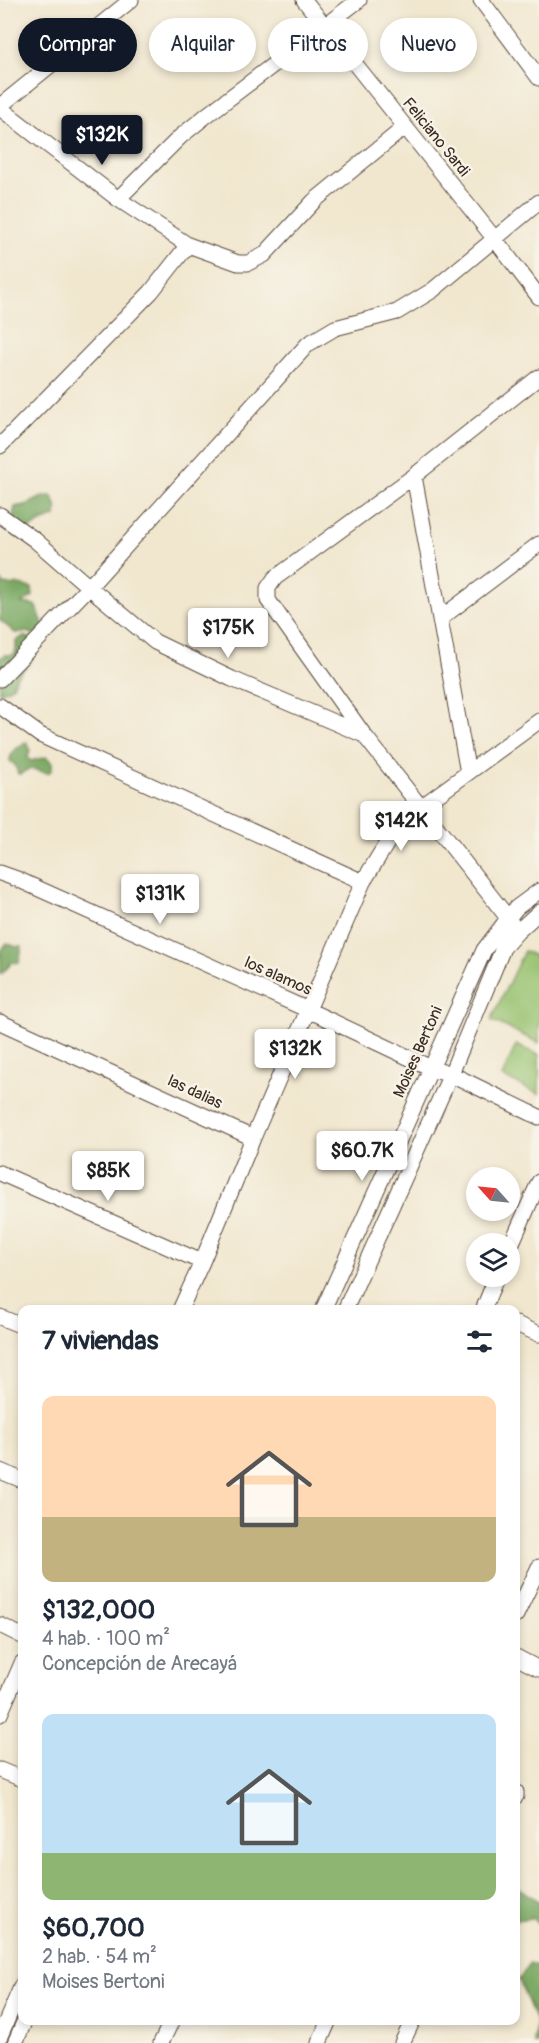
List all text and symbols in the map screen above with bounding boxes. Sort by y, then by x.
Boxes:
chip: Comprar [18,18,137,72]
chip: Alquilar [149,18,256,72]
chip: Filtros [268,18,368,72]
chip: Nuevo [380,18,477,72]
street label: Feliciano Sardi [398,93,474,181]
pin: $132K [60,115,144,166]
text: $132K [75,122,129,147]
pin: $175K [186,608,270,659]
text: $175K [202,615,254,640]
pin: $142K [359,801,443,852]
text: $142K [374,808,428,833]
pin: $131K [118,874,202,925]
text: $131K [135,881,185,906]
street label: los alamos [241,952,315,1000]
street label: Moises Bertoni [389,1003,447,1101]
pin: $132K [253,1029,337,1080]
text: $132K [268,1036,322,1061]
street label: las dalias [164,1071,226,1113]
pin: $60.7K [313,1131,411,1182]
text: $60.7K [330,1138,394,1163]
pin: $85K [72,1151,144,1202]
text: $85K [86,1158,130,1183]
north arrow [466,1167,520,1221]
map controls [466,1167,520,1287]
button: layers [466,1233,520,1287]
text: 7 viviendas [42,1325,158,1357]
icon: filters [463,1325,496,1358]
icon: home [215,1435,323,1543]
text: $132,000 [42,1594,155,1626]
text: 4 hab. · 100 m² [42,1626,170,1651]
text: Concepción de Arecayá [42,1651,237,1676]
icon: home [215,1753,323,1861]
text: $60,700 [42,1912,145,1944]
text: 2 hab. · 54 m² [42,1944,157,1969]
text: Moises Bertoni [42,1969,165,1994]

